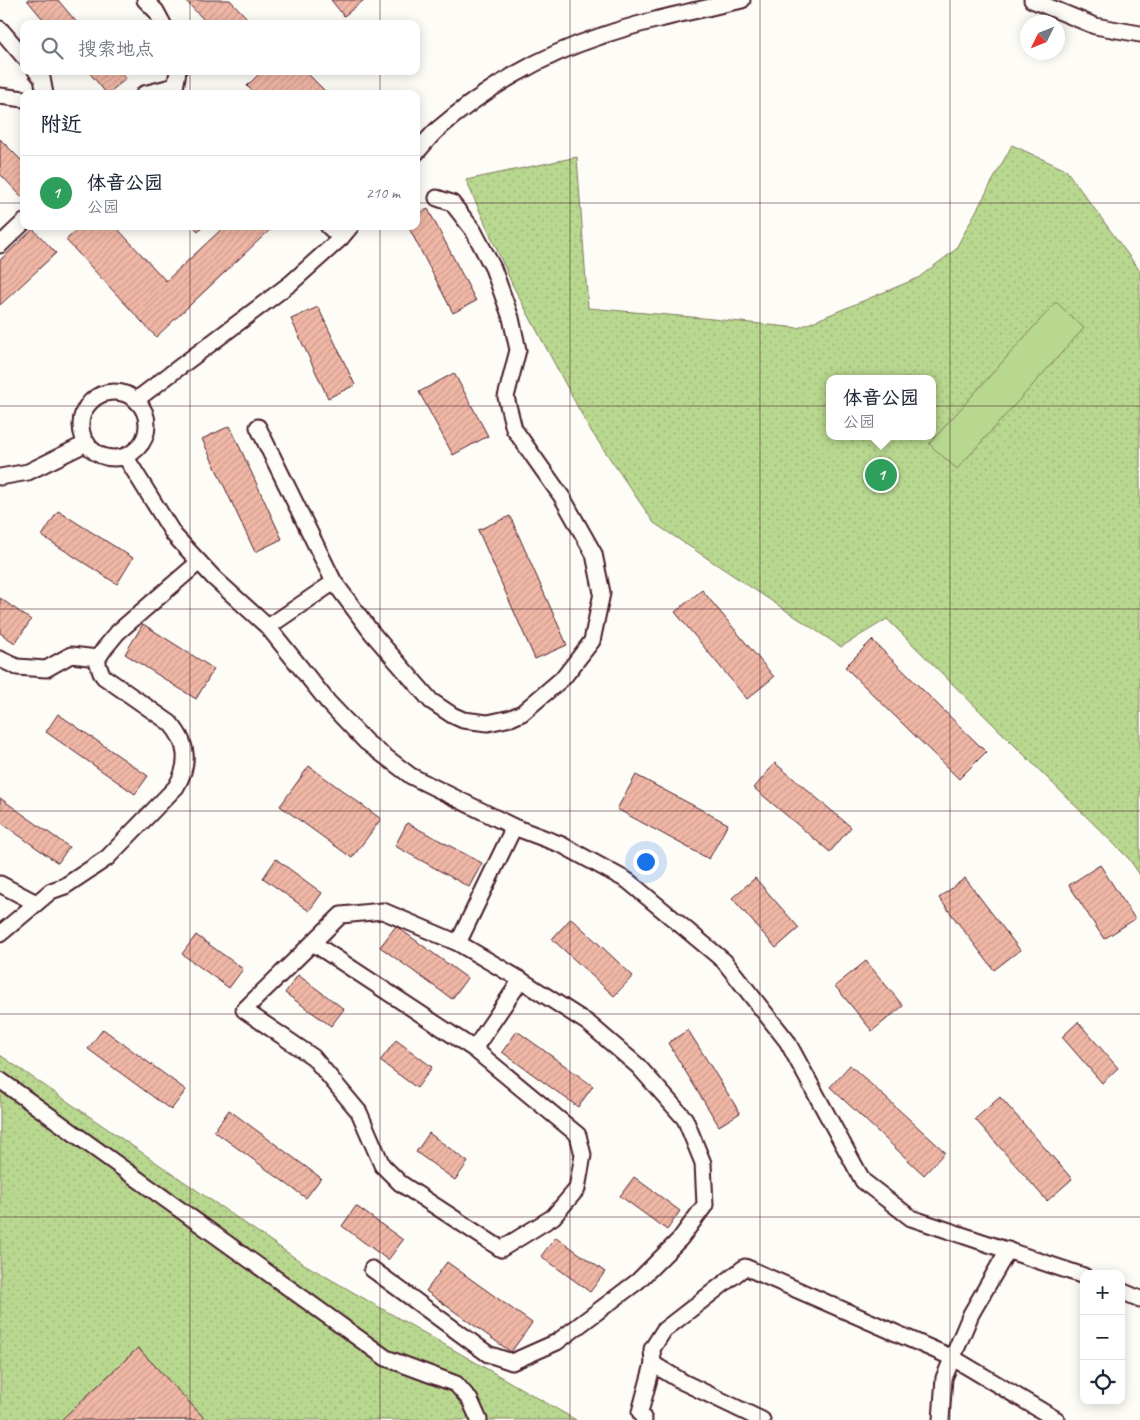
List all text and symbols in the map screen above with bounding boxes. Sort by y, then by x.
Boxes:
north arrow [1020,15,1065,60]
search box [20,20,420,75]
icon: search [38,34,66,62]
text: 搜索地点 [78,37,154,61]
text: 附近 [40,111,82,137]
text: 体音公园 [87,171,163,195]
text: 1 [52,183,60,203]
text: 210 m [366,183,400,203]
text: 公园 [87,197,119,217]
popup [826,375,936,440]
text: 体音公园 [843,386,919,410]
text: 公园 [843,412,875,432]
pin: 1 [865,456,897,494]
your location [633,849,659,875]
map controls [1080,1270,1125,1405]
button: + [1080,1270,1125,1315]
button: − [1080,1315,1125,1360]
button: locate [1080,1360,1125,1405]

